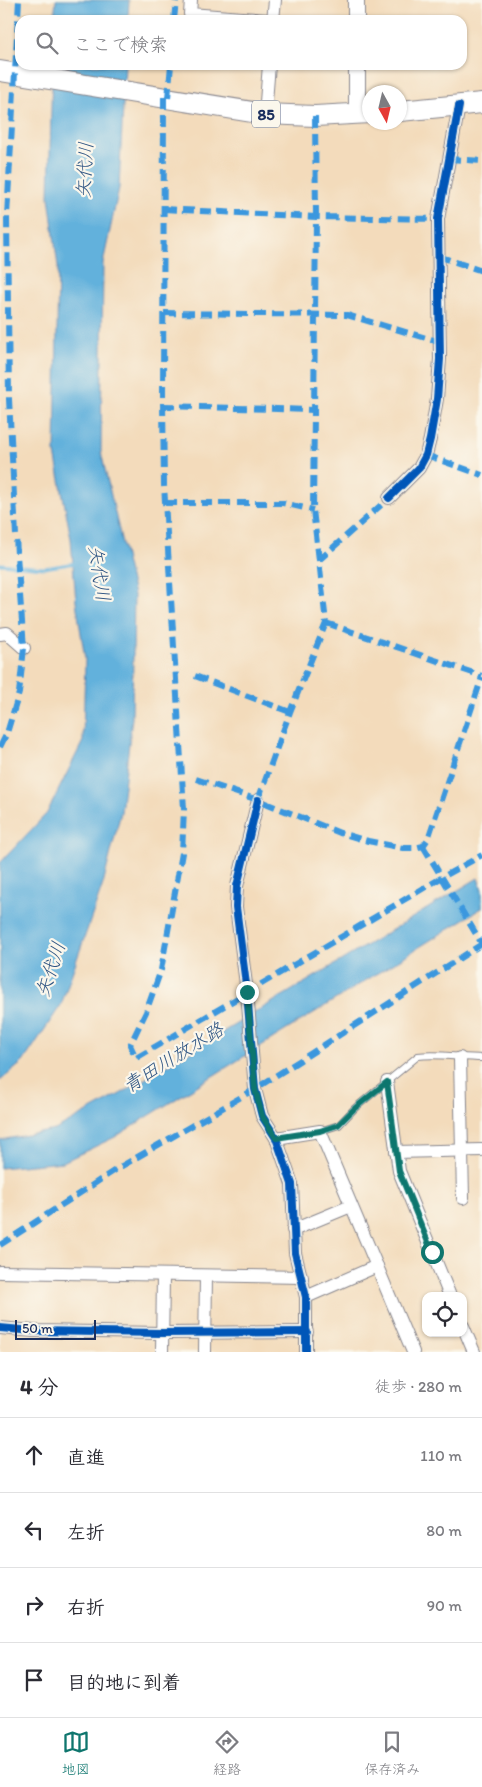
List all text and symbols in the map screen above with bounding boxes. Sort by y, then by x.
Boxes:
search box [15,15,467,70]
icon: search [33,29,61,57]
text: ここで検索 [73,33,168,56]
north arrow [362,85,407,130]
road number: 85 [252,100,280,128]
water label: 矢代川 [72,141,97,199]
water label: 矢代川 [84,543,115,603]
water label: 矢代川 [31,938,70,1000]
route end [236,981,259,1004]
water label: 青田川放水路 [119,1017,229,1097]
route start [421,1241,444,1264]
map controls [422,1292,467,1337]
button: locate [422,1292,467,1337]
scale bar [15,1317,96,1340]
text: 50 m [22,1320,53,1337]
text: 4 分 [20,1374,58,1399]
text: 徒歩 · 280 m [375,1377,462,1396]
icon: ahead [20,1441,48,1469]
text: 直進 [67,1446,105,1469]
text: 110 m [420,1446,462,1465]
icon: left [20,1516,48,1544]
text: 左折 [67,1521,105,1544]
text: 80 m [426,1521,462,1540]
icon: right [20,1591,48,1619]
text: 右折 [67,1596,105,1619]
text: 90 m [427,1596,462,1615]
icon: arrive [20,1666,48,1694]
text: 目的地に到着 [67,1671,181,1694]
tab: 地図 [62,1728,90,1778]
tab: 経路 [213,1728,241,1778]
tab: 保存済み [364,1728,420,1778]

